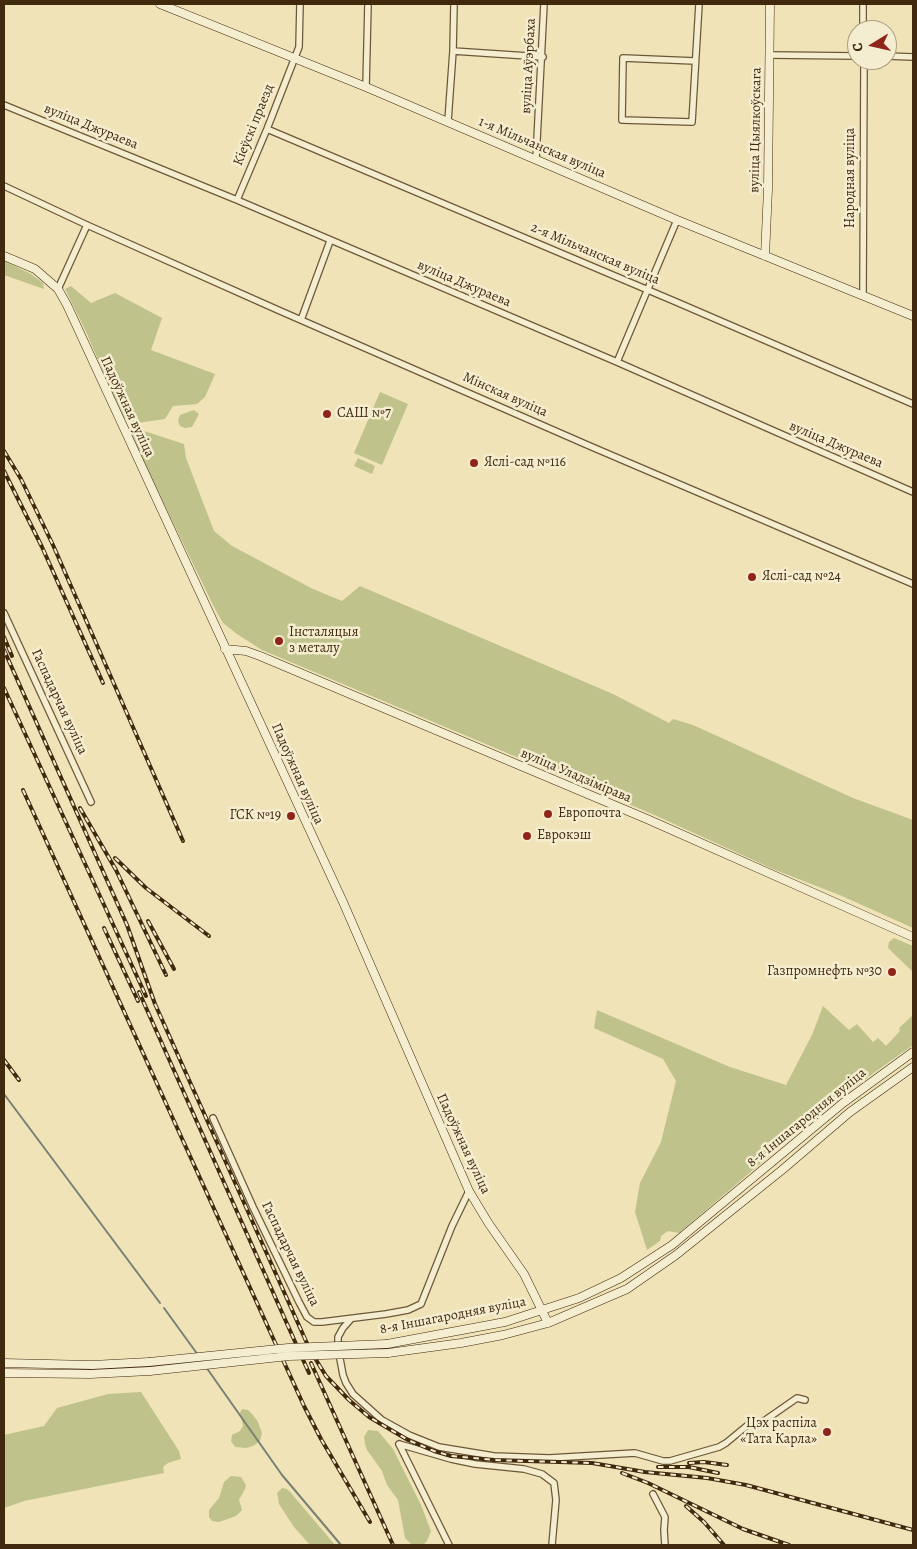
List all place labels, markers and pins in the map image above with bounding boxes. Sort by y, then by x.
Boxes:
place label: САШ №7 [337,406,391,422]
marker: САШ №7 [321,408,333,420]
place label: Яслі-сад №116 [484,455,566,471]
marker: Яслі-сад №116 [468,457,480,469]
place label: Яслі-сад №24 [762,569,841,585]
marker: Яслі-сад №24 [746,571,758,583]
place label: Інсталяцыя з металу [289,625,358,658]
marker: Інсталяцыя з металу [273,635,285,647]
place label: Европочта [558,806,621,822]
place label: ГСК №19 [230,808,281,824]
marker: Европочта [542,808,554,820]
marker: ГСК №19 [285,810,297,822]
place label: Еврокэш [537,828,591,844]
marker: Еврокэш [521,830,533,842]
place label: Газпромнефть №30 [767,964,882,980]
marker: Газпромнефть №30 [886,966,898,978]
place label: Цэх распіла «Тата Карла» [740,1416,817,1448]
marker: Цэх распіла «Тата Карла» [821,1426,833,1438]

